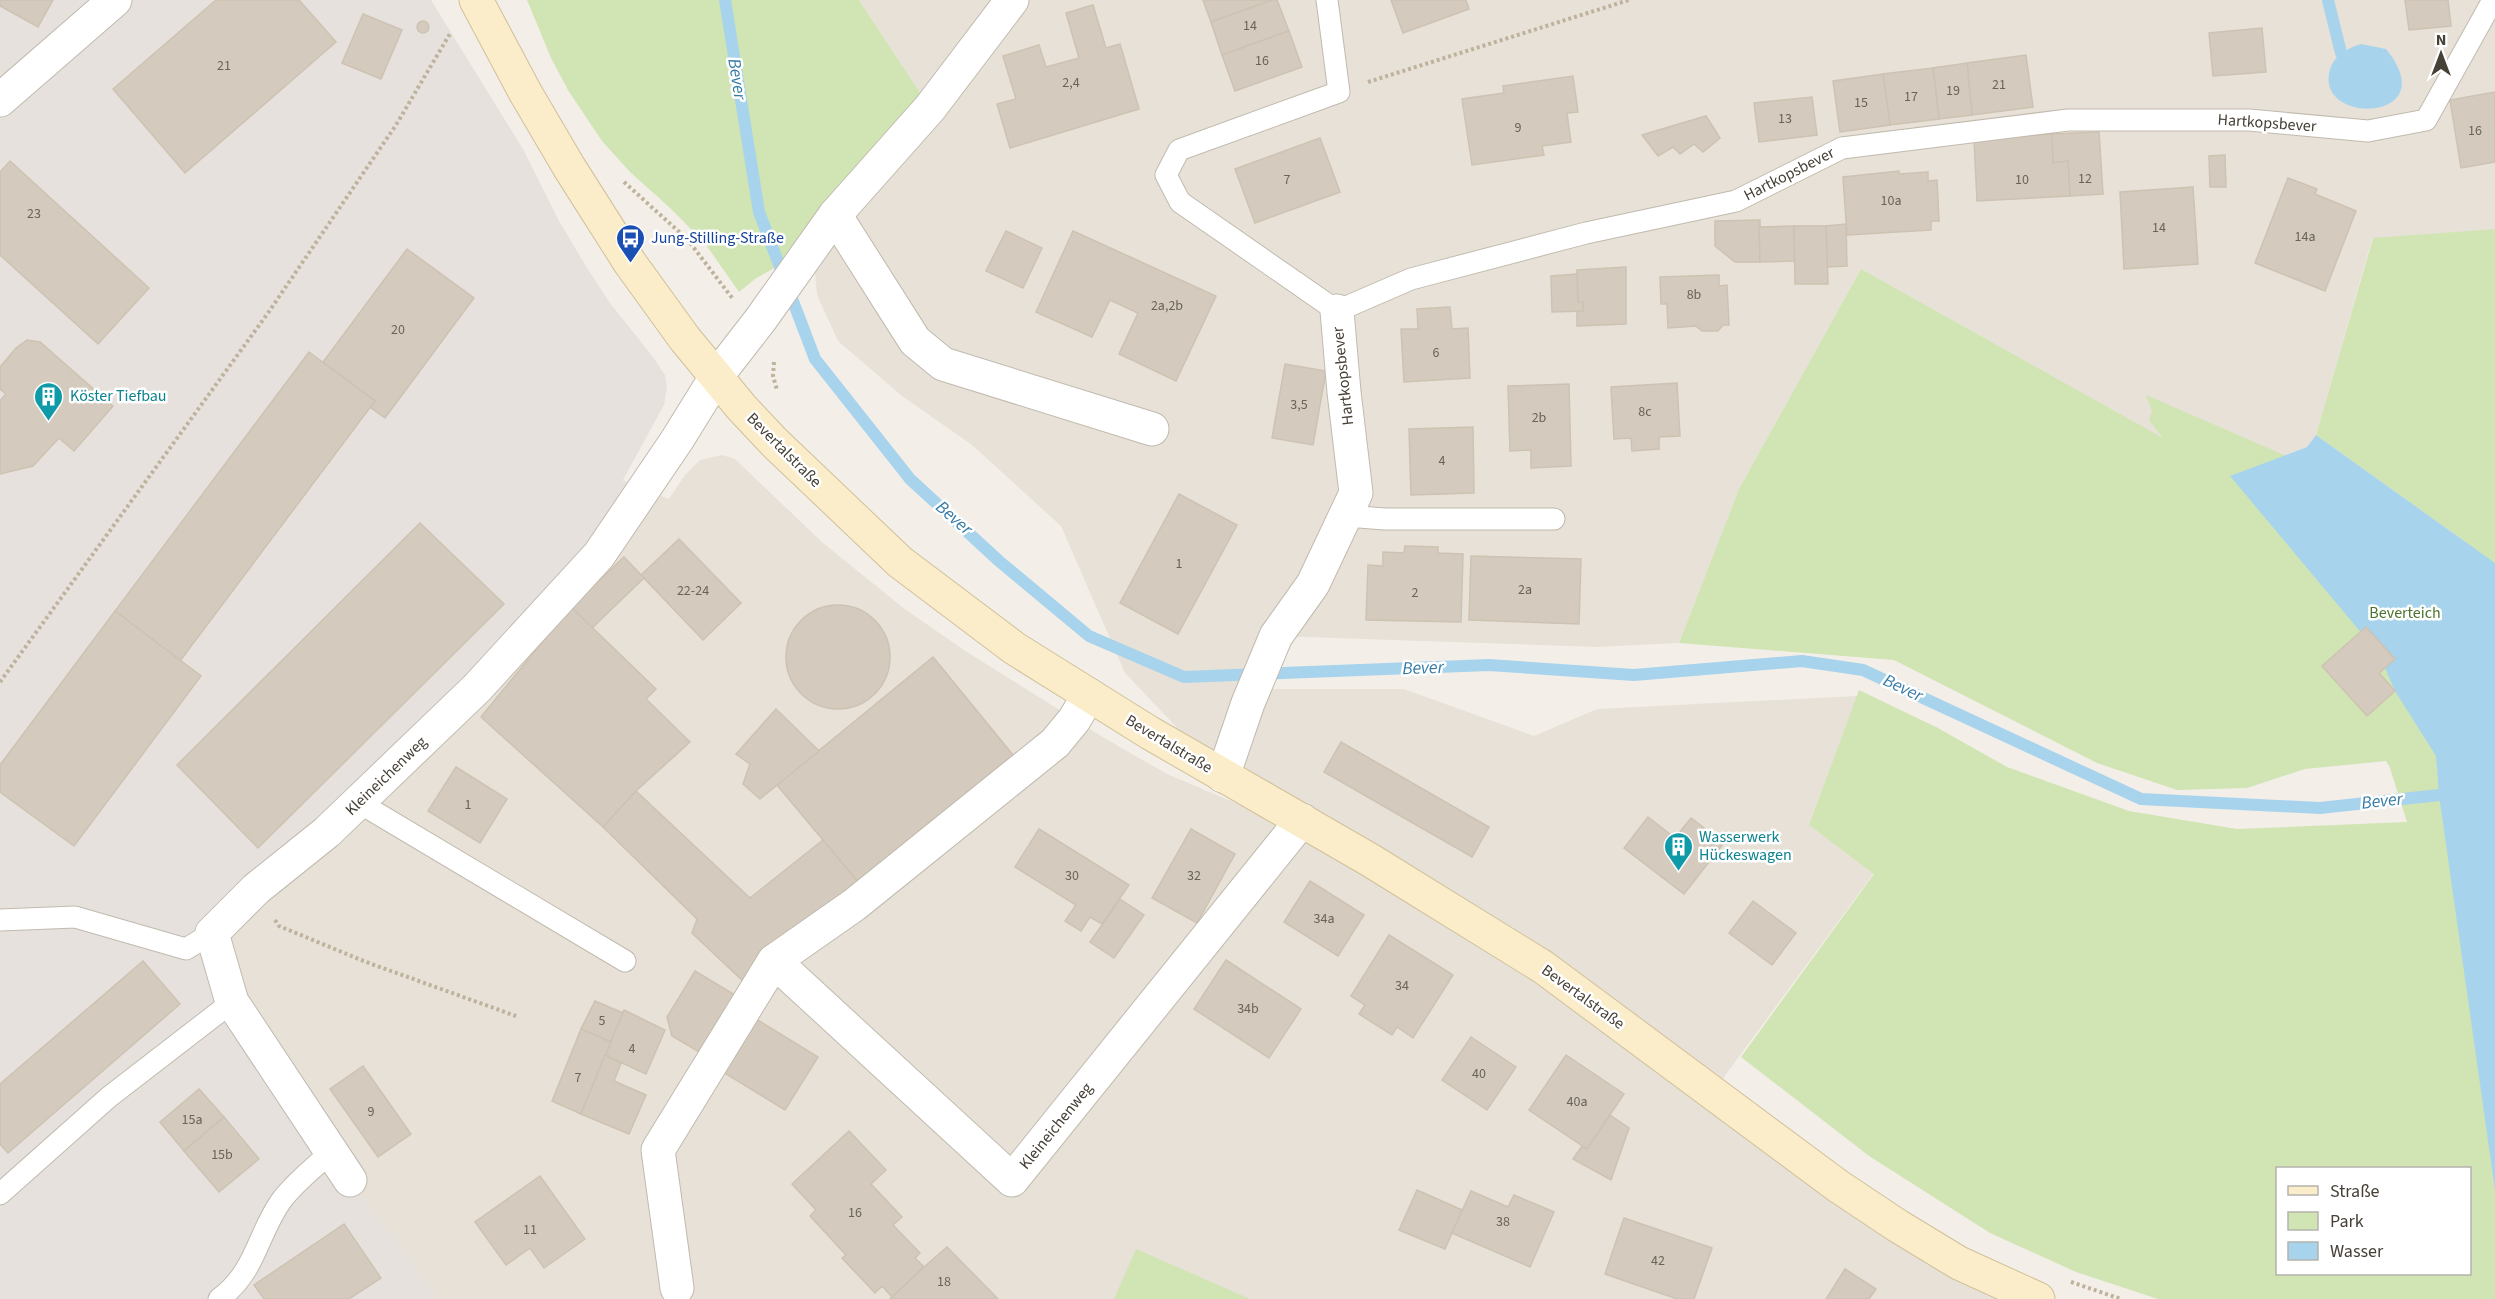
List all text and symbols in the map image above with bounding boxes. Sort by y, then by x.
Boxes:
house number: 14 [1243,16,1257,36]
north arrow [2411,24,2471,84]
text: N [2436,29,2446,51]
house number: 16 [1255,51,1269,71]
house number: 21 [217,56,231,76]
water label: Bever [721,57,753,102]
house number: 2,4 [1062,73,1080,93]
house number: 21 [1992,75,2006,95]
house number: 19 [1946,81,1960,101]
house number: 17 [1904,87,1918,107]
house number: 15 [1854,93,1868,113]
house number: 13 [1778,109,1792,129]
street label: Hartkopsbever [2217,109,2318,137]
house number: 9 [1515,118,1522,138]
house number: 16 [2468,121,2482,141]
street label: Hartkopsbever [1740,142,1839,206]
house number: 12 [2078,169,2092,189]
house number: 7 [1284,170,1291,190]
house number: 10 [2015,170,2029,190]
house number: 10a [1881,191,1901,211]
house number: 23 [27,204,41,224]
house number: 14 [2152,218,2166,238]
bus stop icon: Jung-Stilling-Straße [614,222,646,264]
place label: Jung-Stilling-Straße [651,227,784,249]
house number: 14a [2295,227,2315,247]
house number: 8b [1687,285,1702,305]
house number: 2a,2b [1151,296,1183,316]
house number: 20 [391,320,405,340]
street label: Hartkopsbever [1327,325,1359,426]
house number: 6 [1433,343,1440,363]
building icon: Köster Tiefbau [33,380,65,422]
place label: Köster Tiefbau [70,385,167,407]
house number: 3,5 [1290,395,1308,415]
house number: 8c [1638,402,1652,422]
street label: Bevertalstraße [742,408,826,492]
house number: 2b [1532,408,1547,428]
house number: 4 [1439,451,1446,471]
water label: Bever [930,495,978,542]
house number: 1 [1176,554,1183,574]
house number: 2a [1518,580,1532,600]
house number: 22-24 [677,581,709,601]
house number: 2 [1412,583,1419,603]
park label: Beverteich [2369,602,2441,624]
water label: Bever [1402,655,1445,681]
water label: Bever [1879,668,1928,708]
street label: Bevertalstraße [1121,709,1217,779]
street label: Kleineichenweg [340,731,432,821]
water label: Bever [2360,786,2405,816]
house number: 1 [465,795,472,815]
place label: Wasserwerk Hückeswagen [1699,826,1792,866]
building icon: Wasserwerk Hückeswagen [1662,830,1694,872]
house number: 30 [1065,866,1079,886]
house number: 32 [1187,866,1201,886]
house number: 34a [1314,909,1334,929]
street label: Bevertalstraße [1537,959,1629,1035]
house number: 34 [1395,976,1409,996]
house number: 34b [1237,999,1259,1019]
house number: 5 [599,1011,606,1031]
house number: 4 [629,1039,636,1059]
house number: 40 [1472,1064,1486,1084]
house number: 7 [575,1068,582,1088]
street label: Kleineichenweg [1014,1078,1098,1174]
house number: 40a [1567,1092,1587,1112]
house number: 9 [368,1102,375,1122]
house number: 15a [182,1110,202,1130]
house number: 15b [211,1145,233,1165]
legend [2276,1167,2471,1275]
text: Straße [2330,1179,2380,1204]
house number: 16 [848,1203,862,1223]
text: Park [2330,1209,2364,1234]
house number: 38 [1496,1212,1510,1232]
house number: 11 [523,1220,537,1240]
text: Wasser [2330,1239,2384,1264]
house number: 42 [1651,1251,1665,1271]
house number: 18 [937,1272,951,1292]

